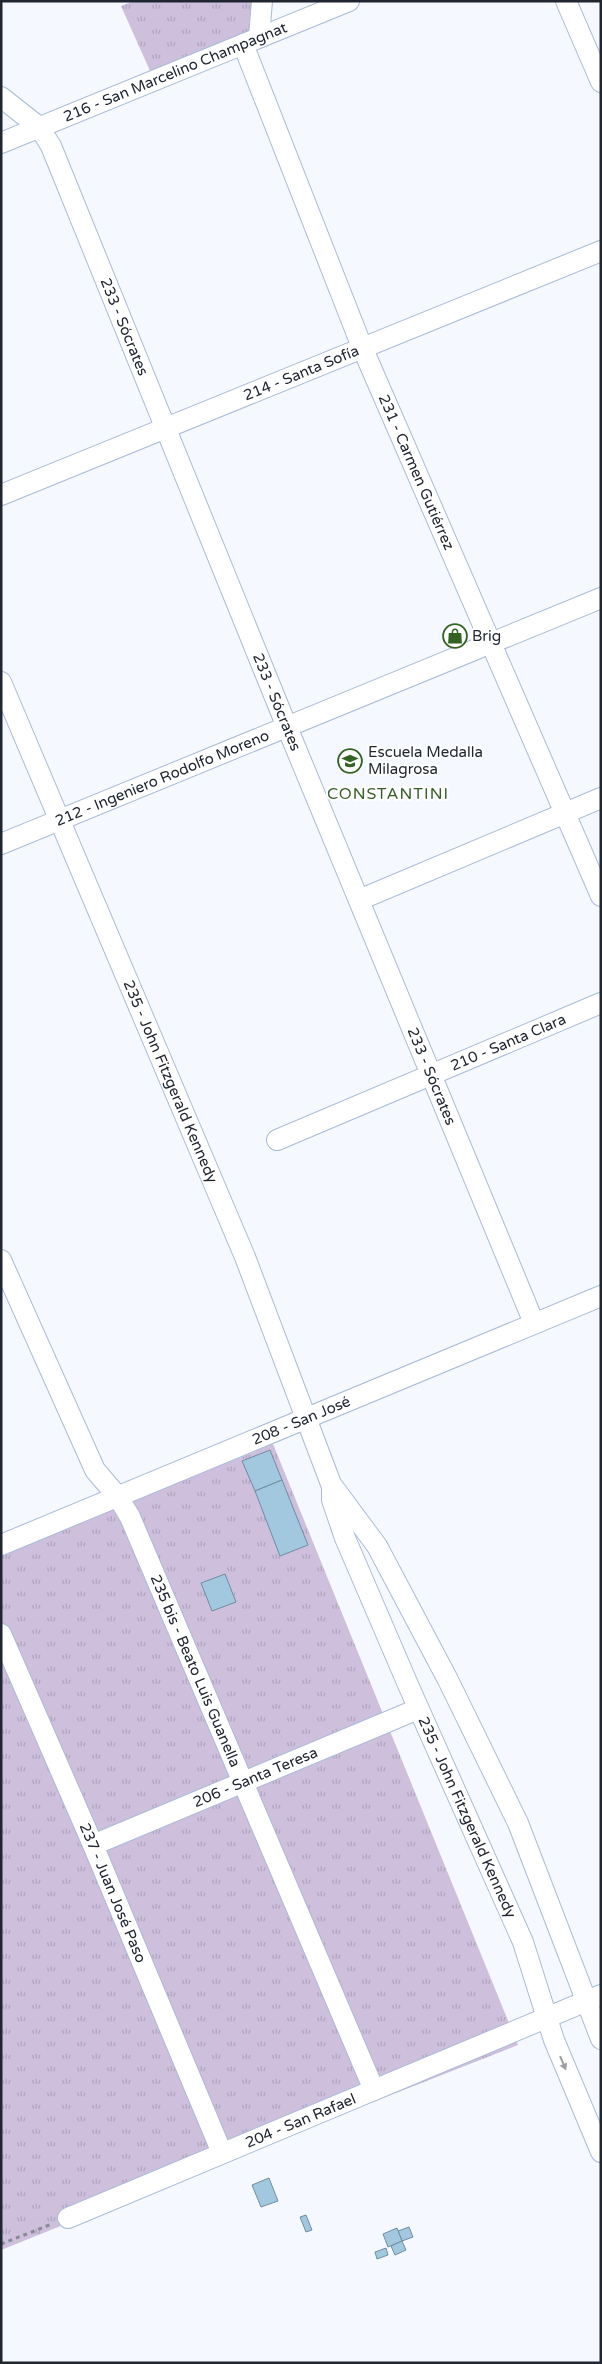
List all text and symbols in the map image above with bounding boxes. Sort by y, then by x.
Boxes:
street label: 216 - San Marcelino Champagnat [61,18,290,126]
street label: 233 - Sócrates [97,275,152,378]
street label: 214 - Santa Sofía [241,341,362,404]
street label: 231 - Carmen Gutiérrez [375,392,458,553]
shop icon: Brig [442,623,468,649]
place label: Brig [472,627,501,645]
street label: 233 - Sócrates [249,650,305,754]
street label: 212 - Ingeniero Rodolfo Moreno [52,726,272,830]
place label: Escuela Medalla Milagrosa [368,743,483,778]
school or university icon: Escuela Medalla Milagrosa [337,748,363,774]
district label: CONSTANTINI [327,784,449,804]
street label: 235 - John Fitzgerald Kennedy [120,977,222,1186]
street label: 210 - Santa Clara [448,1010,569,1075]
street label: 233 - Sócrates [404,1025,460,1128]
street label: 208 - San José [249,1392,353,1449]
street label: 235 bis - Beato Luis Guanella [147,1572,244,1770]
street label: 235 - John Fitzgerald Kennedy [414,1714,520,1921]
street label: 206 - Santa Teresa [190,1743,320,1811]
street label: 237 - Juan José Paso [75,1820,150,1965]
one-way arrow [560,2056,568,2070]
street label: 204 - San Rafael [243,2090,358,2152]

